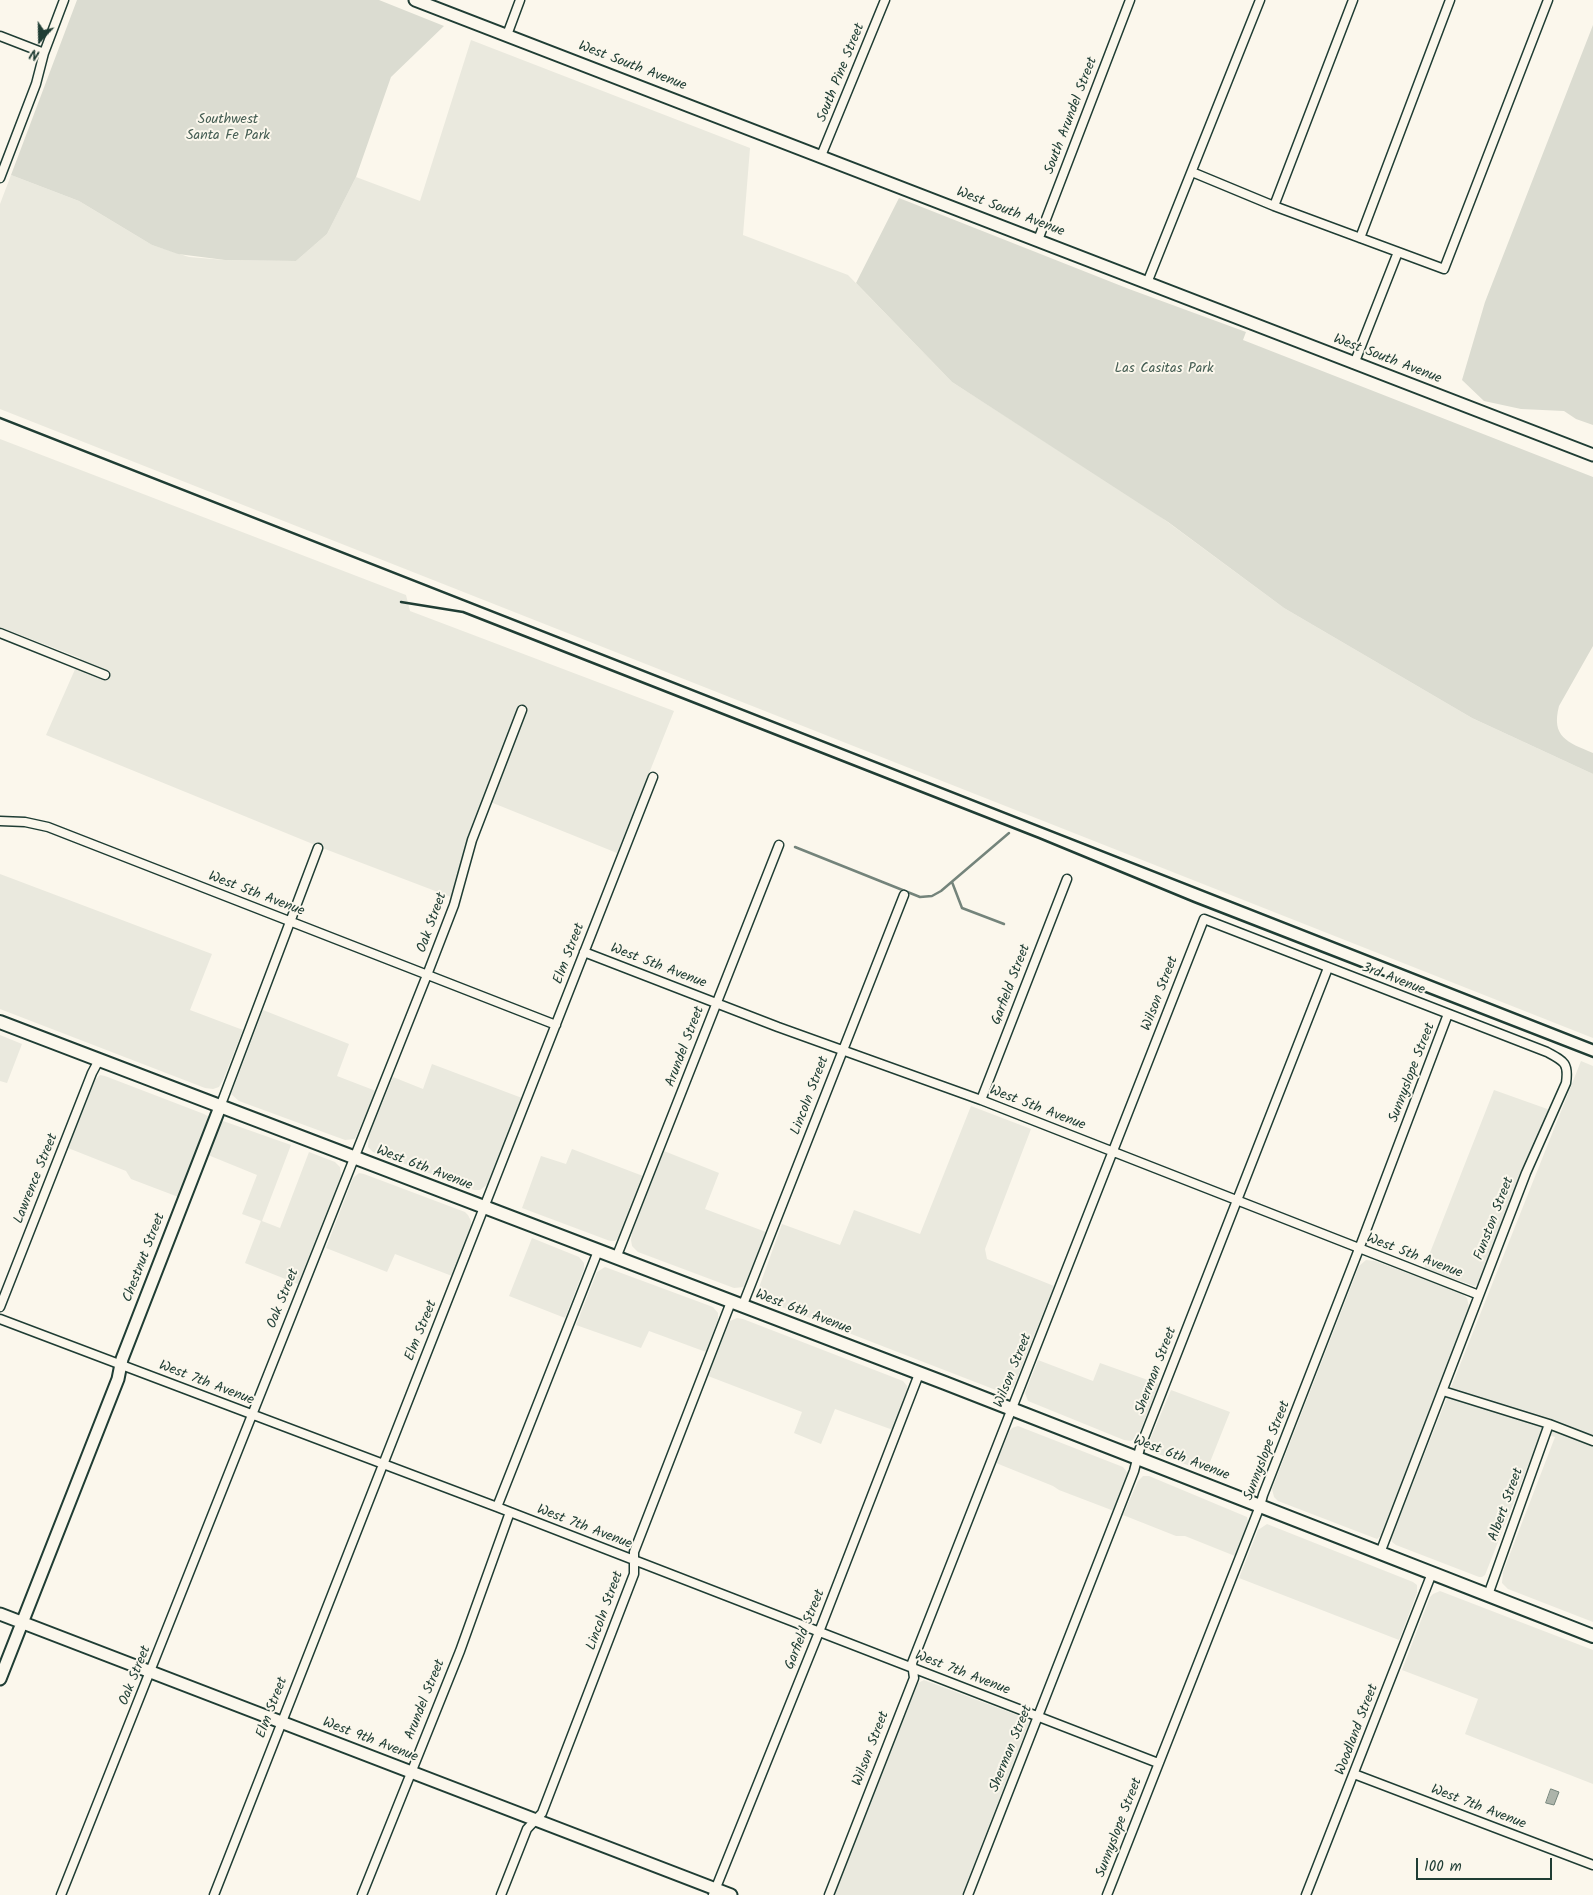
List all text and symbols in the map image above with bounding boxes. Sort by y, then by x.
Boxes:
north arrow [15,15,65,65]
street label: South Pine Street [815,21,869,125]
street label: West South Avenue [576,39,688,95]
text: N [27,42,43,66]
street label: South Arundel Street [1042,55,1102,177]
park label: Southwest Santa Fe Park [186,113,270,146]
street label: West South Avenue [954,185,1066,241]
street label: West South Avenue [1331,332,1443,388]
park label: Las Casitas Park [1115,362,1213,378]
street label: West 5th Avenue [206,869,306,921]
street label: Oak Street [414,891,452,955]
street label: Elm Street [551,921,589,987]
street label: West 5th Avenue [608,941,708,993]
street label: Garfield Street [989,942,1035,1028]
street label: Wilson Street [1139,954,1183,1034]
street label: 3rd Avenue [1359,960,1427,1000]
street label: Arundel Street [663,1004,709,1090]
street label: Sunnyslope Street [1386,1021,1440,1125]
street label: Lincoln Street [788,1054,834,1138]
street label: West 5th Avenue [987,1083,1087,1135]
street label: Lawrence Street [11,1131,63,1227]
street label: West 6th Avenue [373,1143,475,1195]
street label: Funston Street [1471,1175,1519,1263]
street label: Chestnut Street [120,1211,170,1305]
street label: West 5th Avenue [1364,1231,1464,1283]
street label: Oak Street [264,1267,304,1331]
street label: West 6th Avenue [752,1287,854,1339]
street label: Elm Street [402,1298,442,1364]
street label: Sherman Street [1133,1325,1181,1417]
street label: Wilson Street [991,1331,1037,1411]
street label: West 7th Avenue [156,1358,256,1410]
street label: Sunnyslope Street [1241,1399,1295,1503]
street label: West 6th Avenue [1130,1433,1232,1485]
street label: Albert Street [1486,1466,1528,1544]
street label: West 7th Avenue [534,1502,634,1554]
street label: Lincoln Street [584,1569,628,1653]
street label: Garfield Street [782,1587,830,1673]
street label: Oak Street [116,1644,156,1708]
street label: West 7th Avenue [912,1648,1012,1700]
street label: Arundel Street [402,1657,450,1743]
street label: Elm Street [254,1675,292,1741]
street label: Woodland Street [1333,1682,1383,1778]
street label: Sherman Street [987,1703,1037,1795]
street label: Wilson Street [850,1709,894,1789]
street label: West 9th Avenue [320,1715,420,1767]
street label: Sunnyslope Street [1093,1776,1147,1880]
street label: West 7th Avenue [1428,1782,1528,1834]
scale bar [1418,1848,1554,1880]
text: 100 m [1424,1855,1462,1879]

